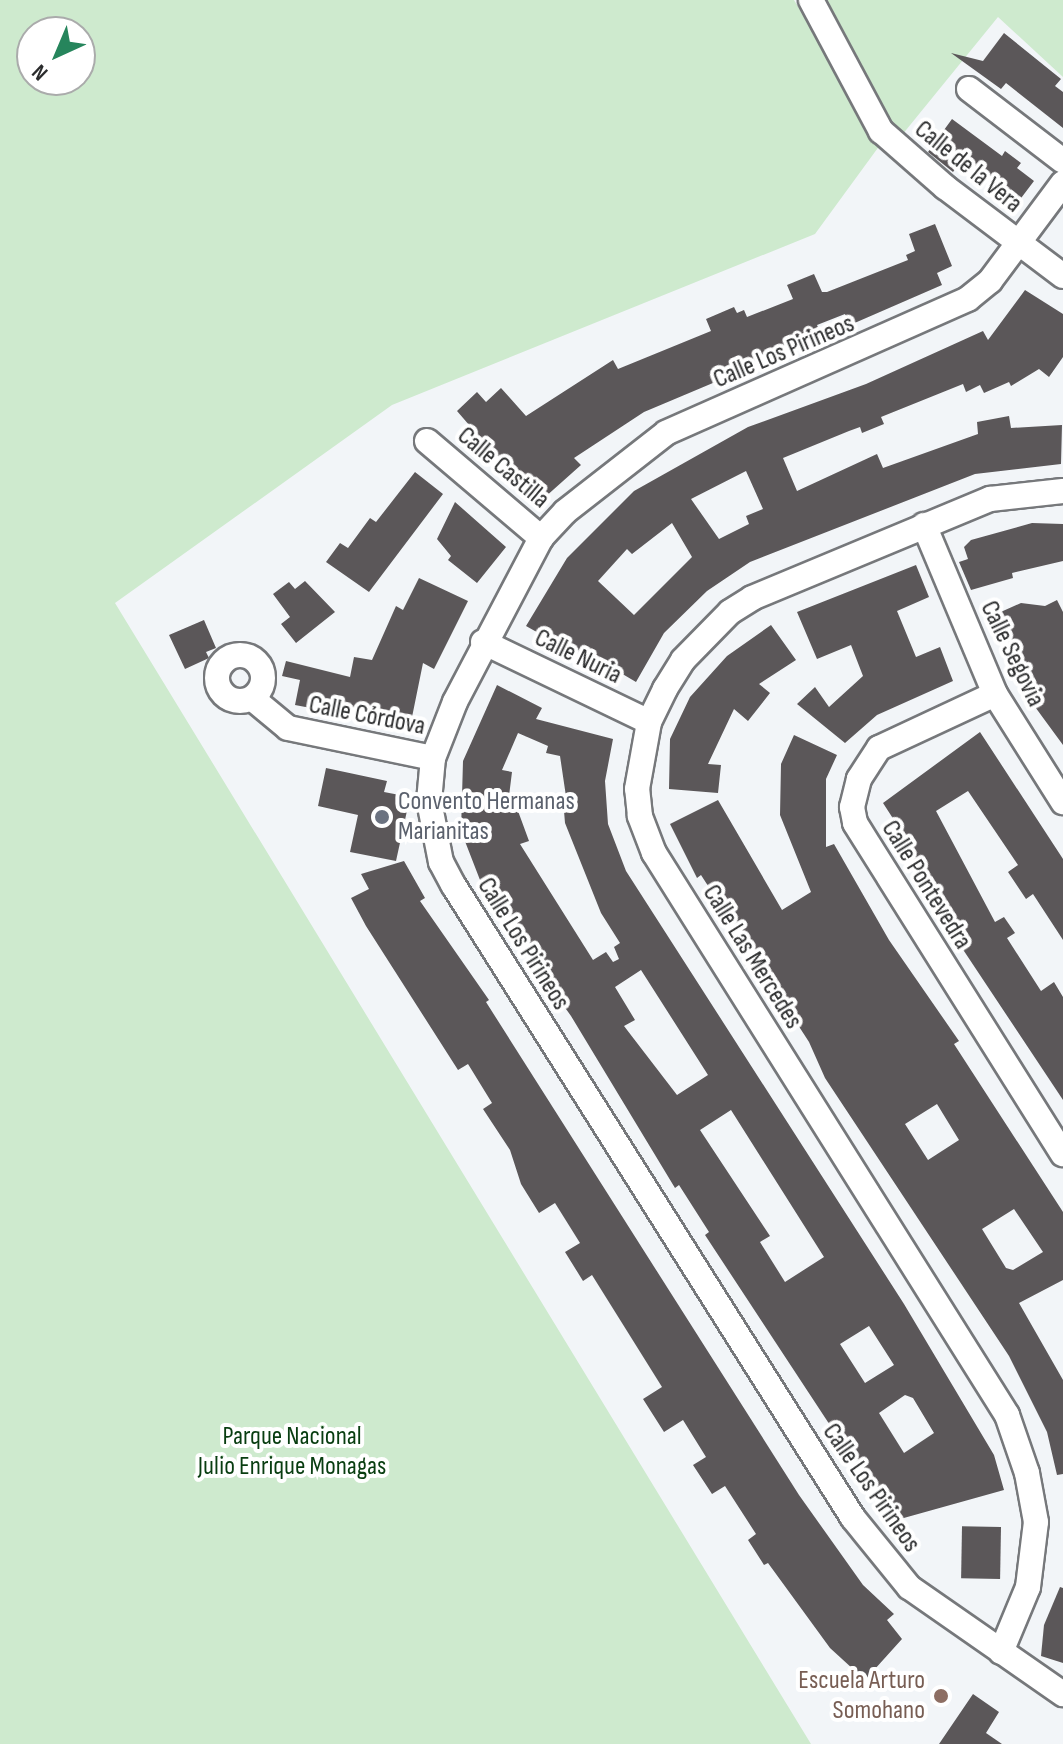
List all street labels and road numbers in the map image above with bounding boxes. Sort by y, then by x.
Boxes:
street label: Calle de la Vera [908,114,1028,220]
street label: Calle Los Pirineos [709,308,859,396]
street label: Calle Castilla [451,421,555,515]
street label: Calle Segovia [973,596,1051,712]
street label: Calle Nuria [529,623,627,691]
street label: Calle Córdova [306,689,428,743]
street label: Calle Pontevedra [874,815,978,955]
street label: Calle Los Pirineos [470,872,576,1016]
street label: Calle Las Mercedes [695,879,809,1035]
street label: Calle Los Pirineos [815,1418,927,1558]

